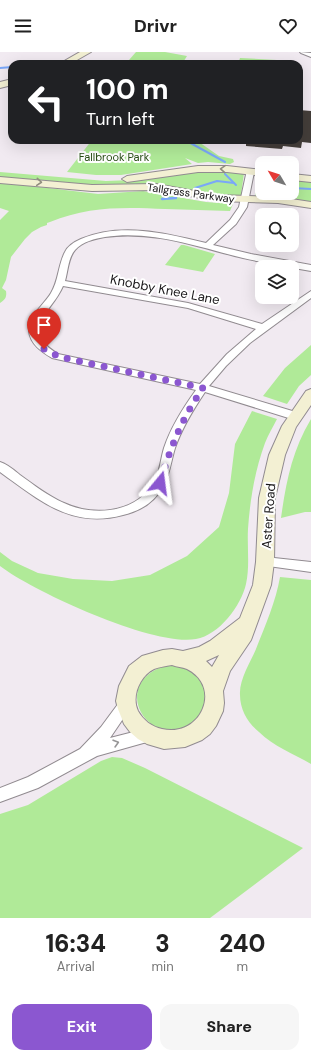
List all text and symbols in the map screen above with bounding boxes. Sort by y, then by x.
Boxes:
text: Drivr [134,14,177,38]
icon: menu [12,15,34,37]
icon: heart [277,15,299,37]
text: 100 m [86,71,169,108]
icon: left [20,76,72,128]
text: Turn left [86,107,155,131]
park label: Fallbrook Park [79,150,150,164]
north arrow [255,156,299,200]
map controls [255,156,299,304]
one-way arrow [220,165,226,173]
one-way arrow [36,178,42,187]
street label: Tallgrass Parkway [146,180,236,206]
button: search [255,208,299,252]
button: layers [255,260,299,304]
street label: Knobby Knee Lane [109,271,221,308]
pin [27,308,61,349]
icon: arrive [33,314,55,336]
position arrow [139,462,181,504]
street label: Aster Road [258,483,279,549]
one-way arrow [113,739,120,748]
text: 16:34 [45,928,106,959]
text: 3 [155,928,170,959]
text: 240 [219,928,266,959]
text: Arrival [57,958,95,975]
text: min [152,958,174,975]
text: m [237,958,248,975]
button: Exit [12,1004,152,1050]
button: Share [160,1004,299,1050]

